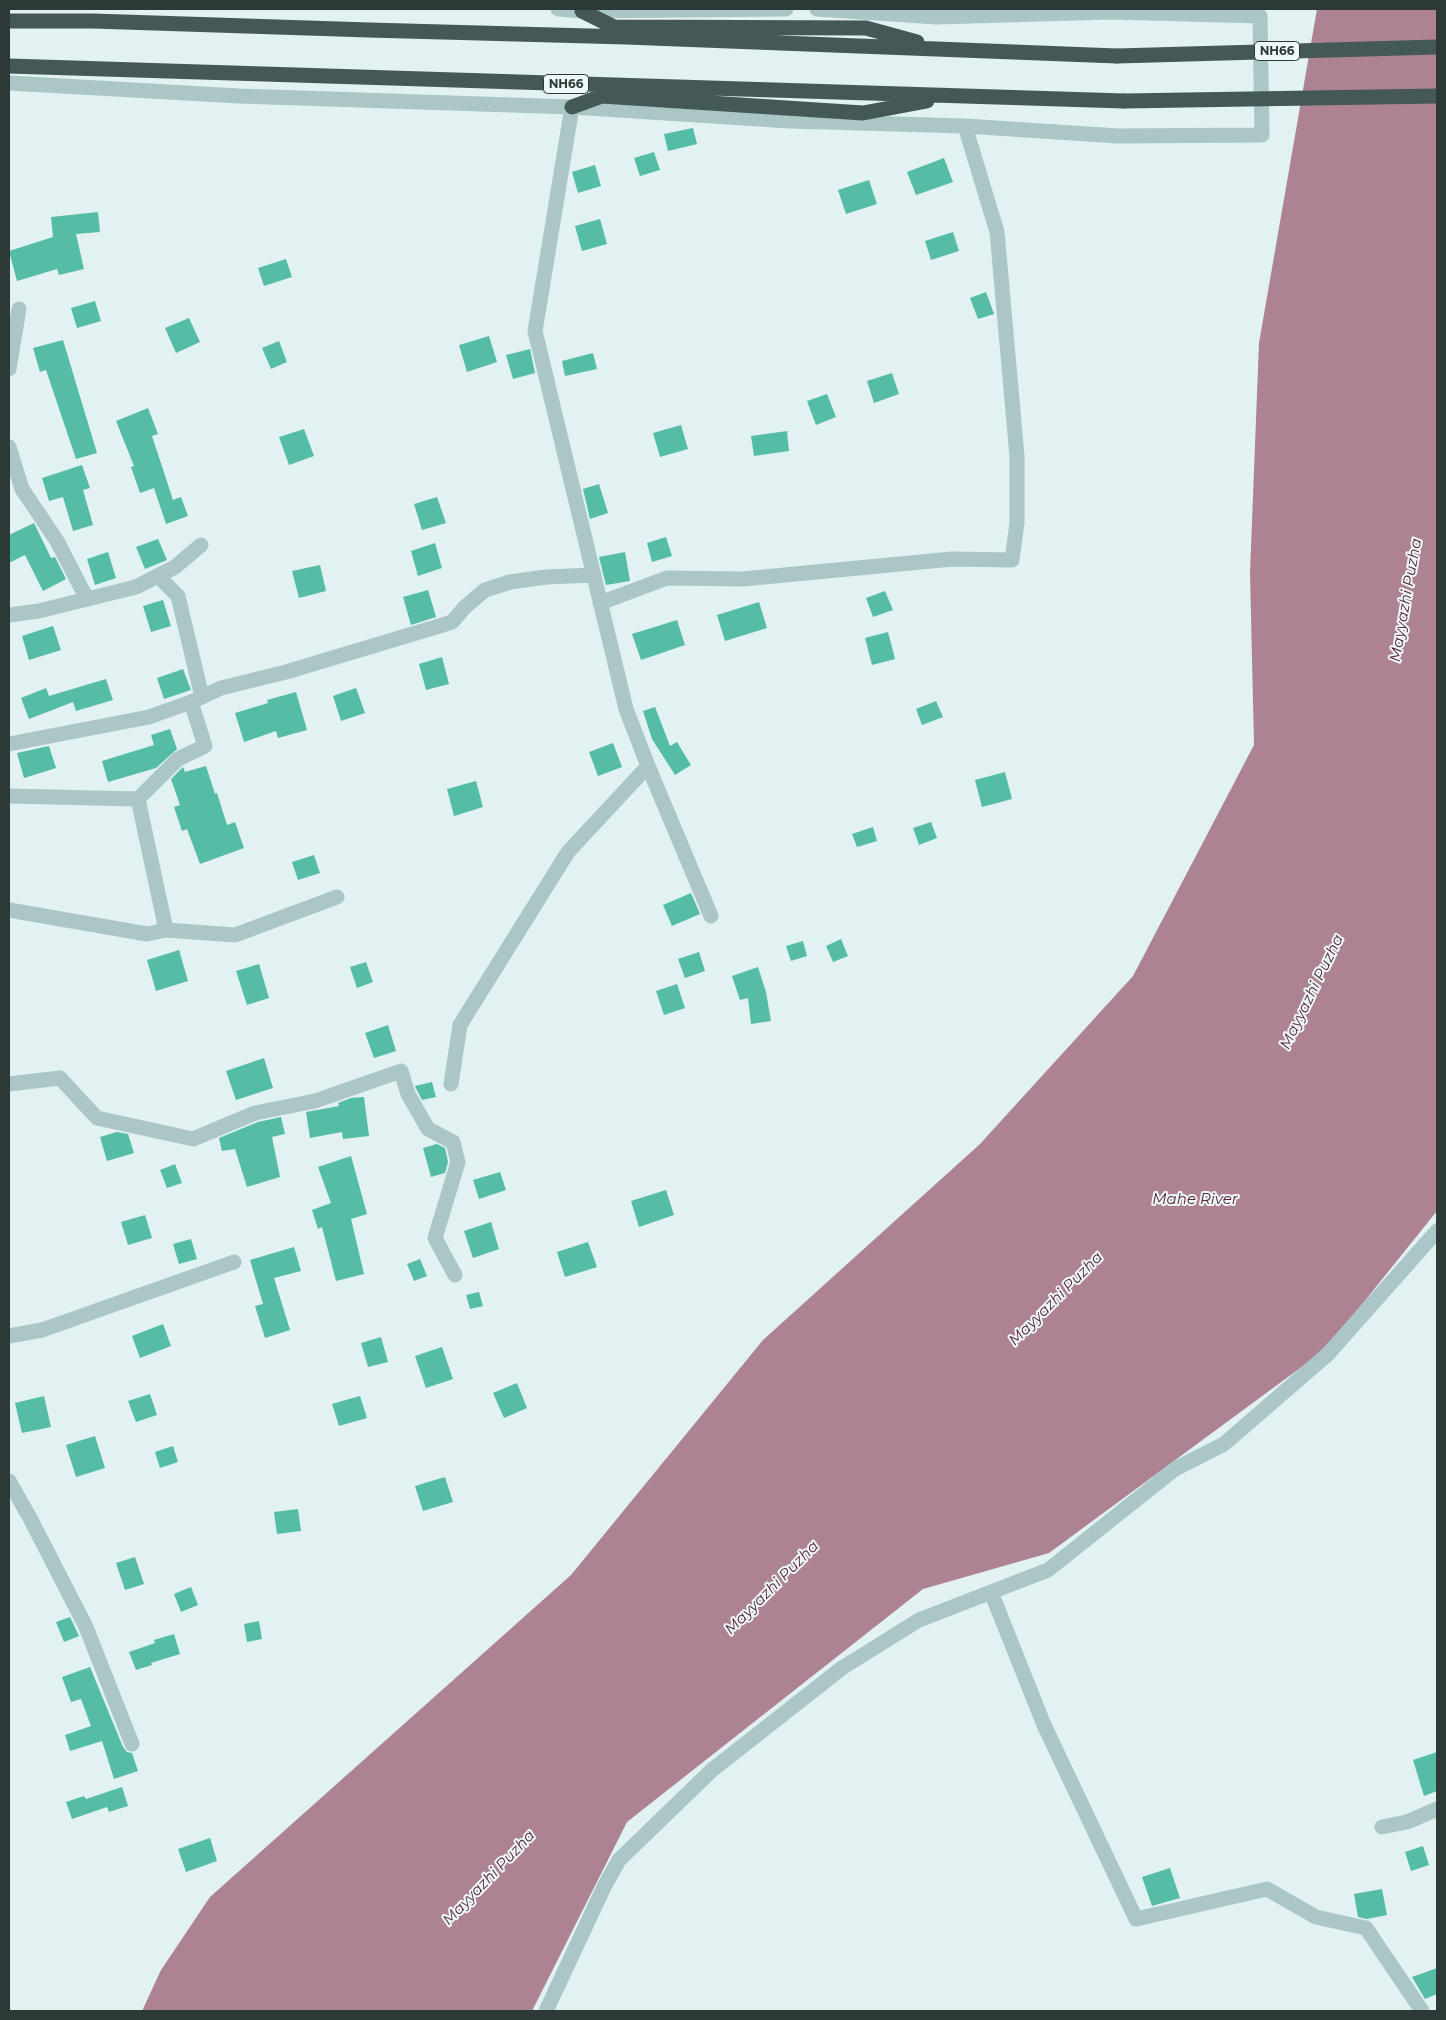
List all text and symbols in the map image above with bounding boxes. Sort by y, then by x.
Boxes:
road number: NH66 [1254,41,1300,60]
road number: NH66 [544,74,588,94]
water label: Mayyazhi Puzha [1386,537,1426,663]
water label: Mayyazhi Puzha [1276,932,1348,1052]
water label: Mahe River [1152,1191,1238,1209]
water label: Mayyazhi Puzha [1005,1248,1107,1350]
water label: Mayyazhi Puzha [721,1537,823,1639]
water label: Mayyazhi Puzha [439,1827,539,1929]

